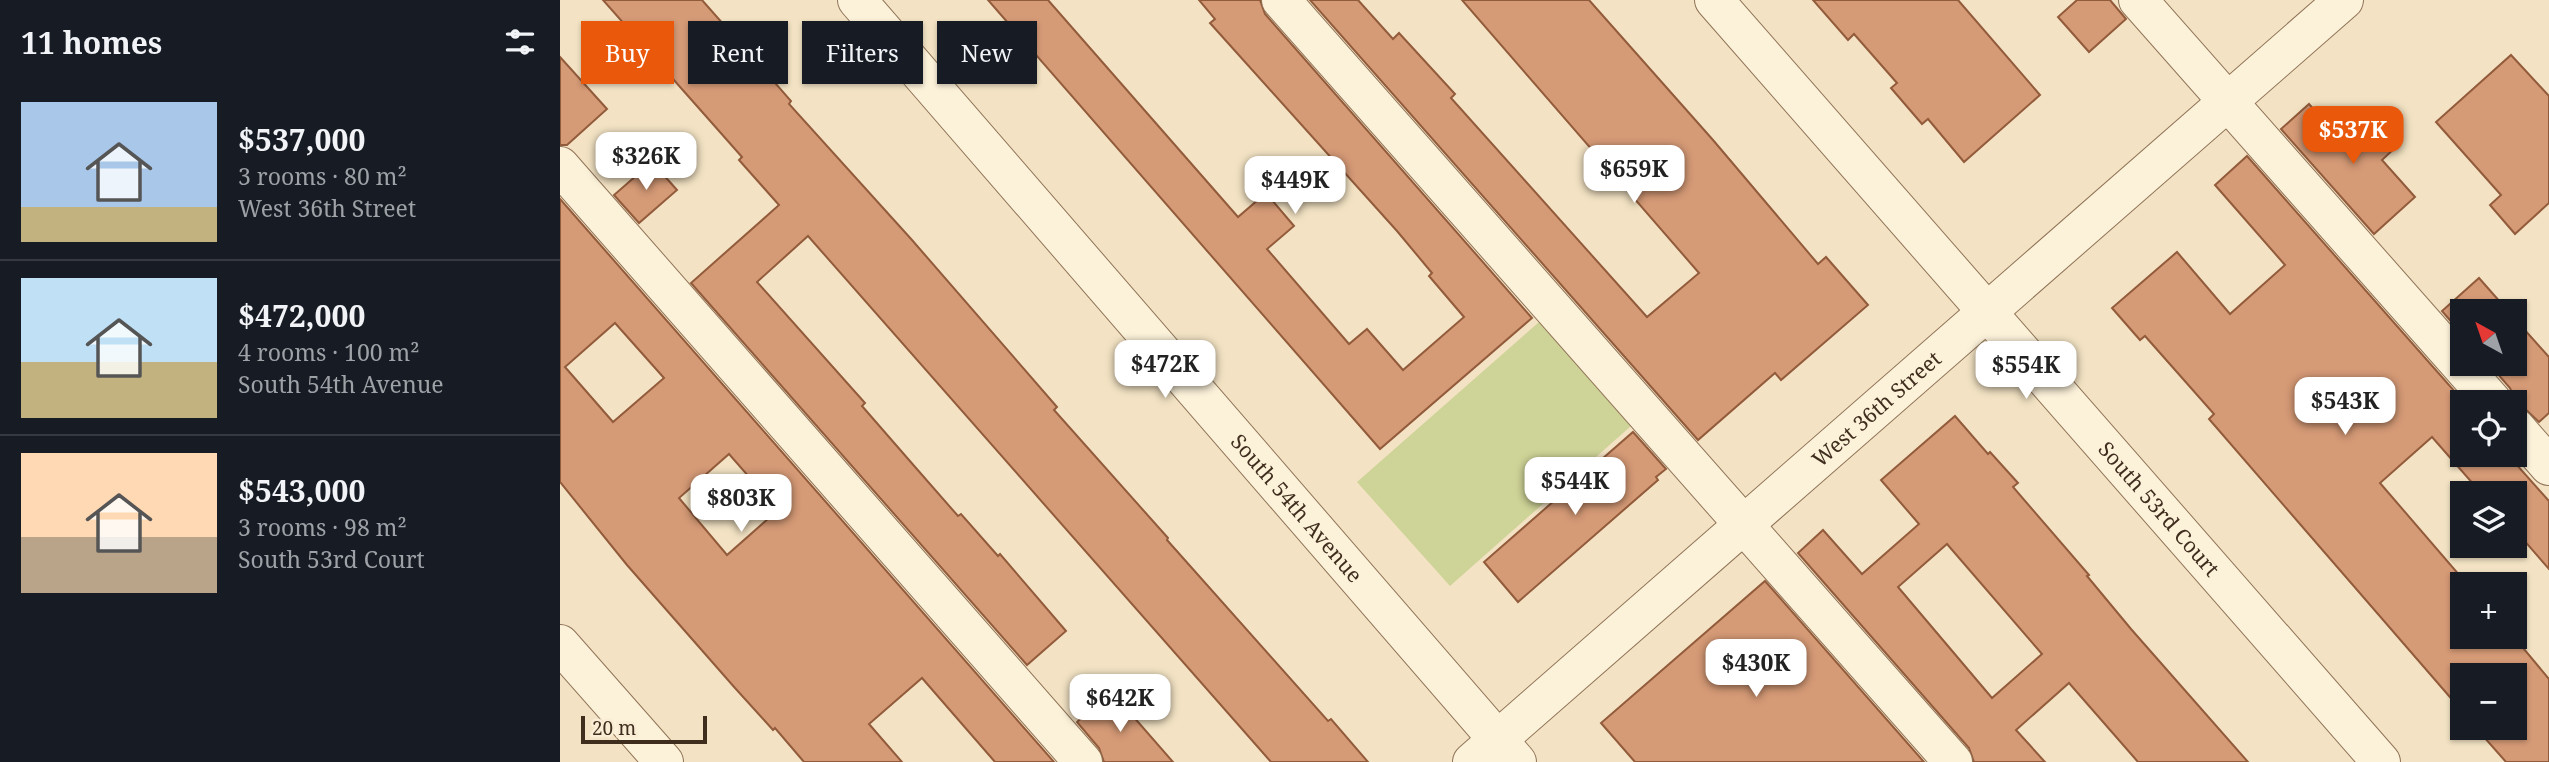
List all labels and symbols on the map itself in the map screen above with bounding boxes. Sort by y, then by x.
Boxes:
pin: $537K [2304,106,2402,166]
pin: $326K [597,132,695,192]
pin: $659K [1585,146,1683,205]
pin: $449K [1246,156,1344,216]
north arrow [2450,299,2527,376]
pin: $472K [1116,340,1214,400]
pin: $554K [1977,342,2075,401]
street label: West 36th Street [1806,345,1947,473]
pin: $543K [2296,378,2394,437]
street label: South 54th Avenue [1225,428,1369,588]
street label: South 53rd Court [2093,435,2226,582]
pin: $544K [1526,458,1624,517]
pin: $803K [692,475,790,534]
pin: $430K [1707,640,1805,699]
pin: $642K [1071,674,1169,734]
scale bar [581,713,707,745]

